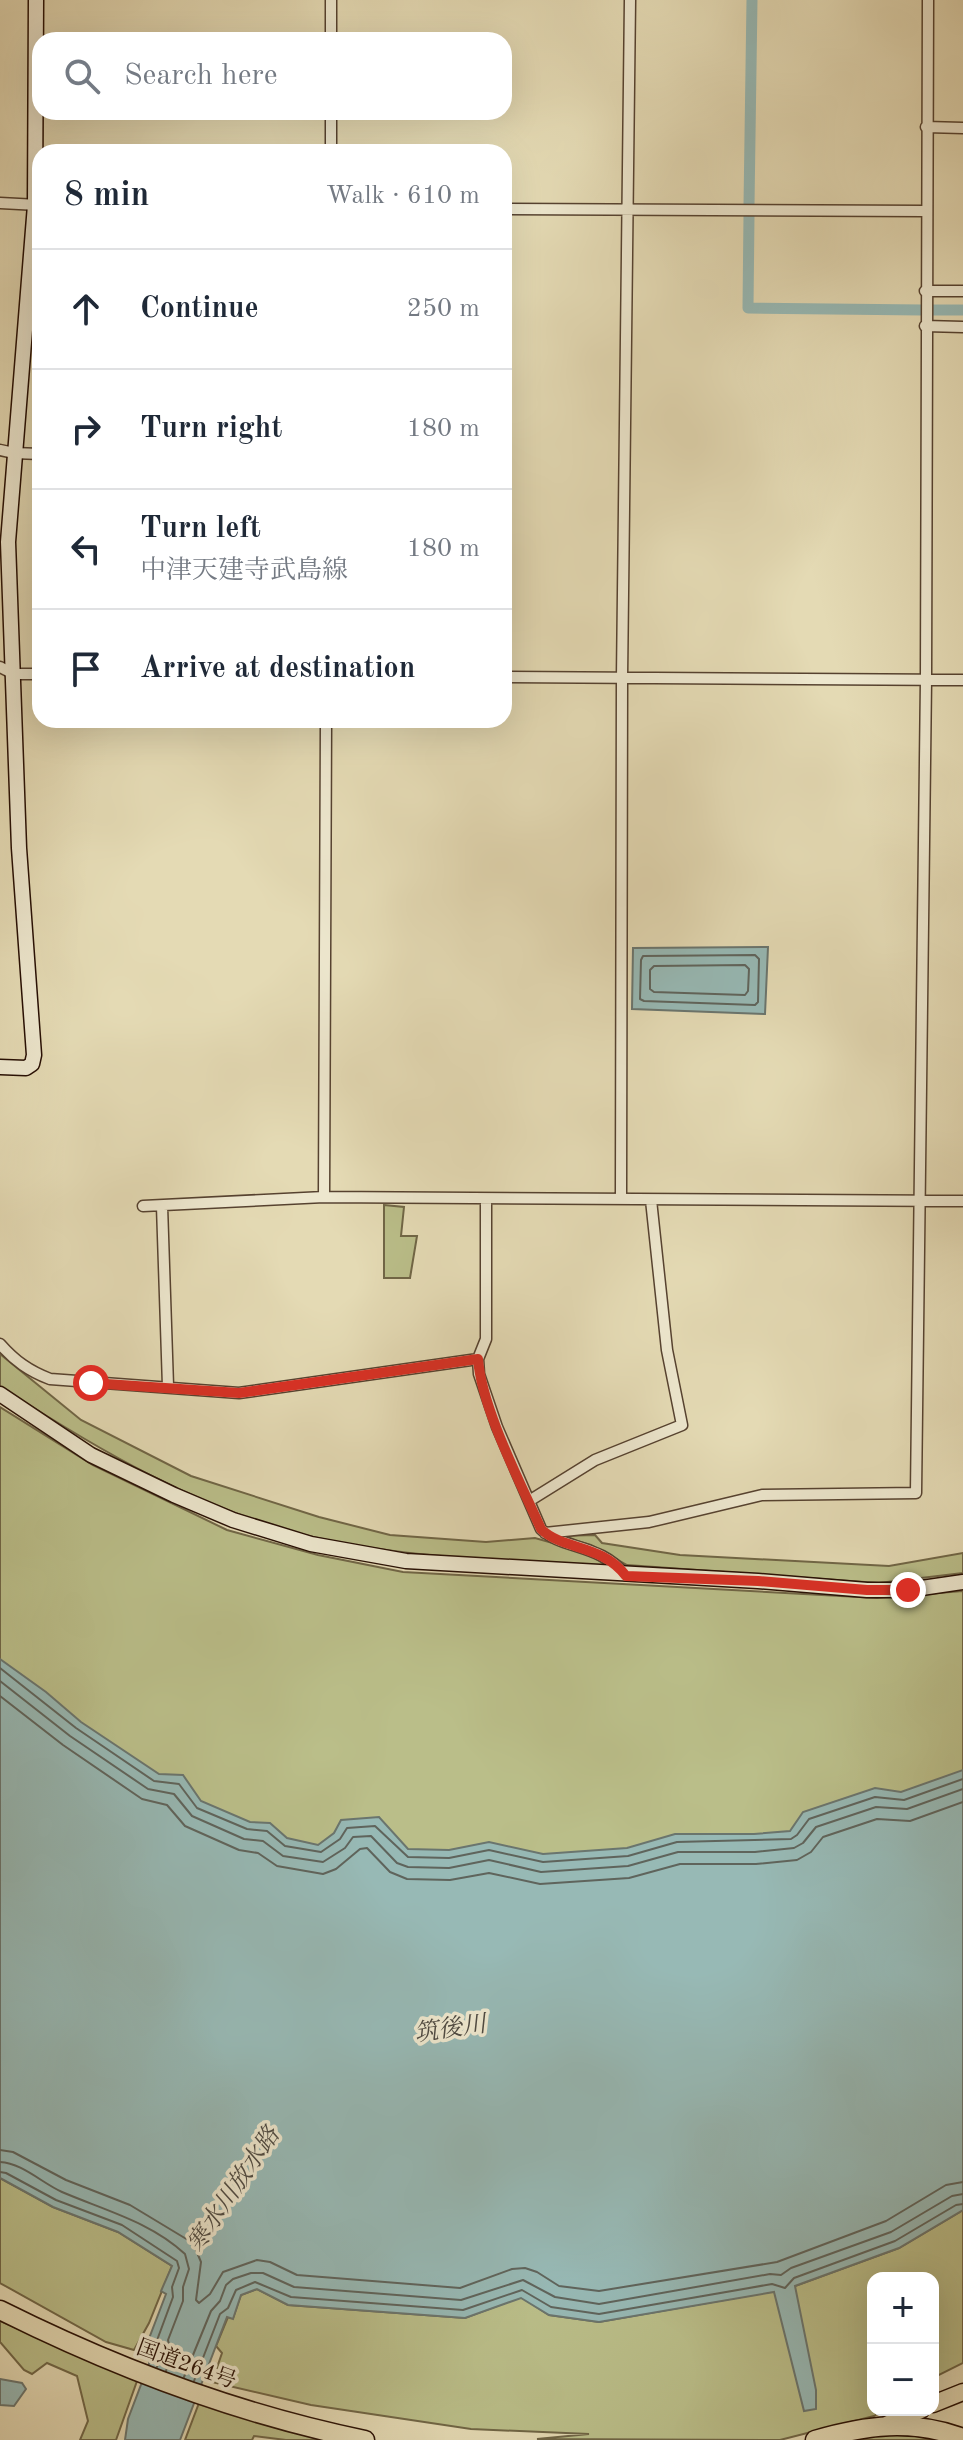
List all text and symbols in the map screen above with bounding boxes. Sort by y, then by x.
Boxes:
search box [32,32,512,120]
icon: search [60,54,104,98]
text: Search here [124,61,278,91]
text: 8 min [64,179,149,213]
text: Walk · 610 m [326,183,480,209]
icon: ahead [64,287,108,331]
text: Continue [140,294,259,324]
text: 250 m [407,296,480,322]
icon: right [64,407,108,451]
text: Turn right [140,414,282,444]
text: 180 m [407,416,480,442]
text: Turn left [140,514,261,544]
icon: left [64,527,108,571]
text: 180 m [407,536,480,562]
text: 中津天建寺武島線 [140,558,348,584]
icon: arrive [64,647,108,691]
text: Arrive at destination [140,654,415,684]
route start [73,1365,109,1401]
route end [890,1572,926,1608]
water label: 筑後川 [413,2010,491,2047]
water label: 寒水川放水路 [182,2120,286,2257]
map controls [867,2272,939,2416]
button: + [867,2272,939,2344]
street label: 国道264号 [134,2335,240,2393]
button: − [867,2344,939,2416]

